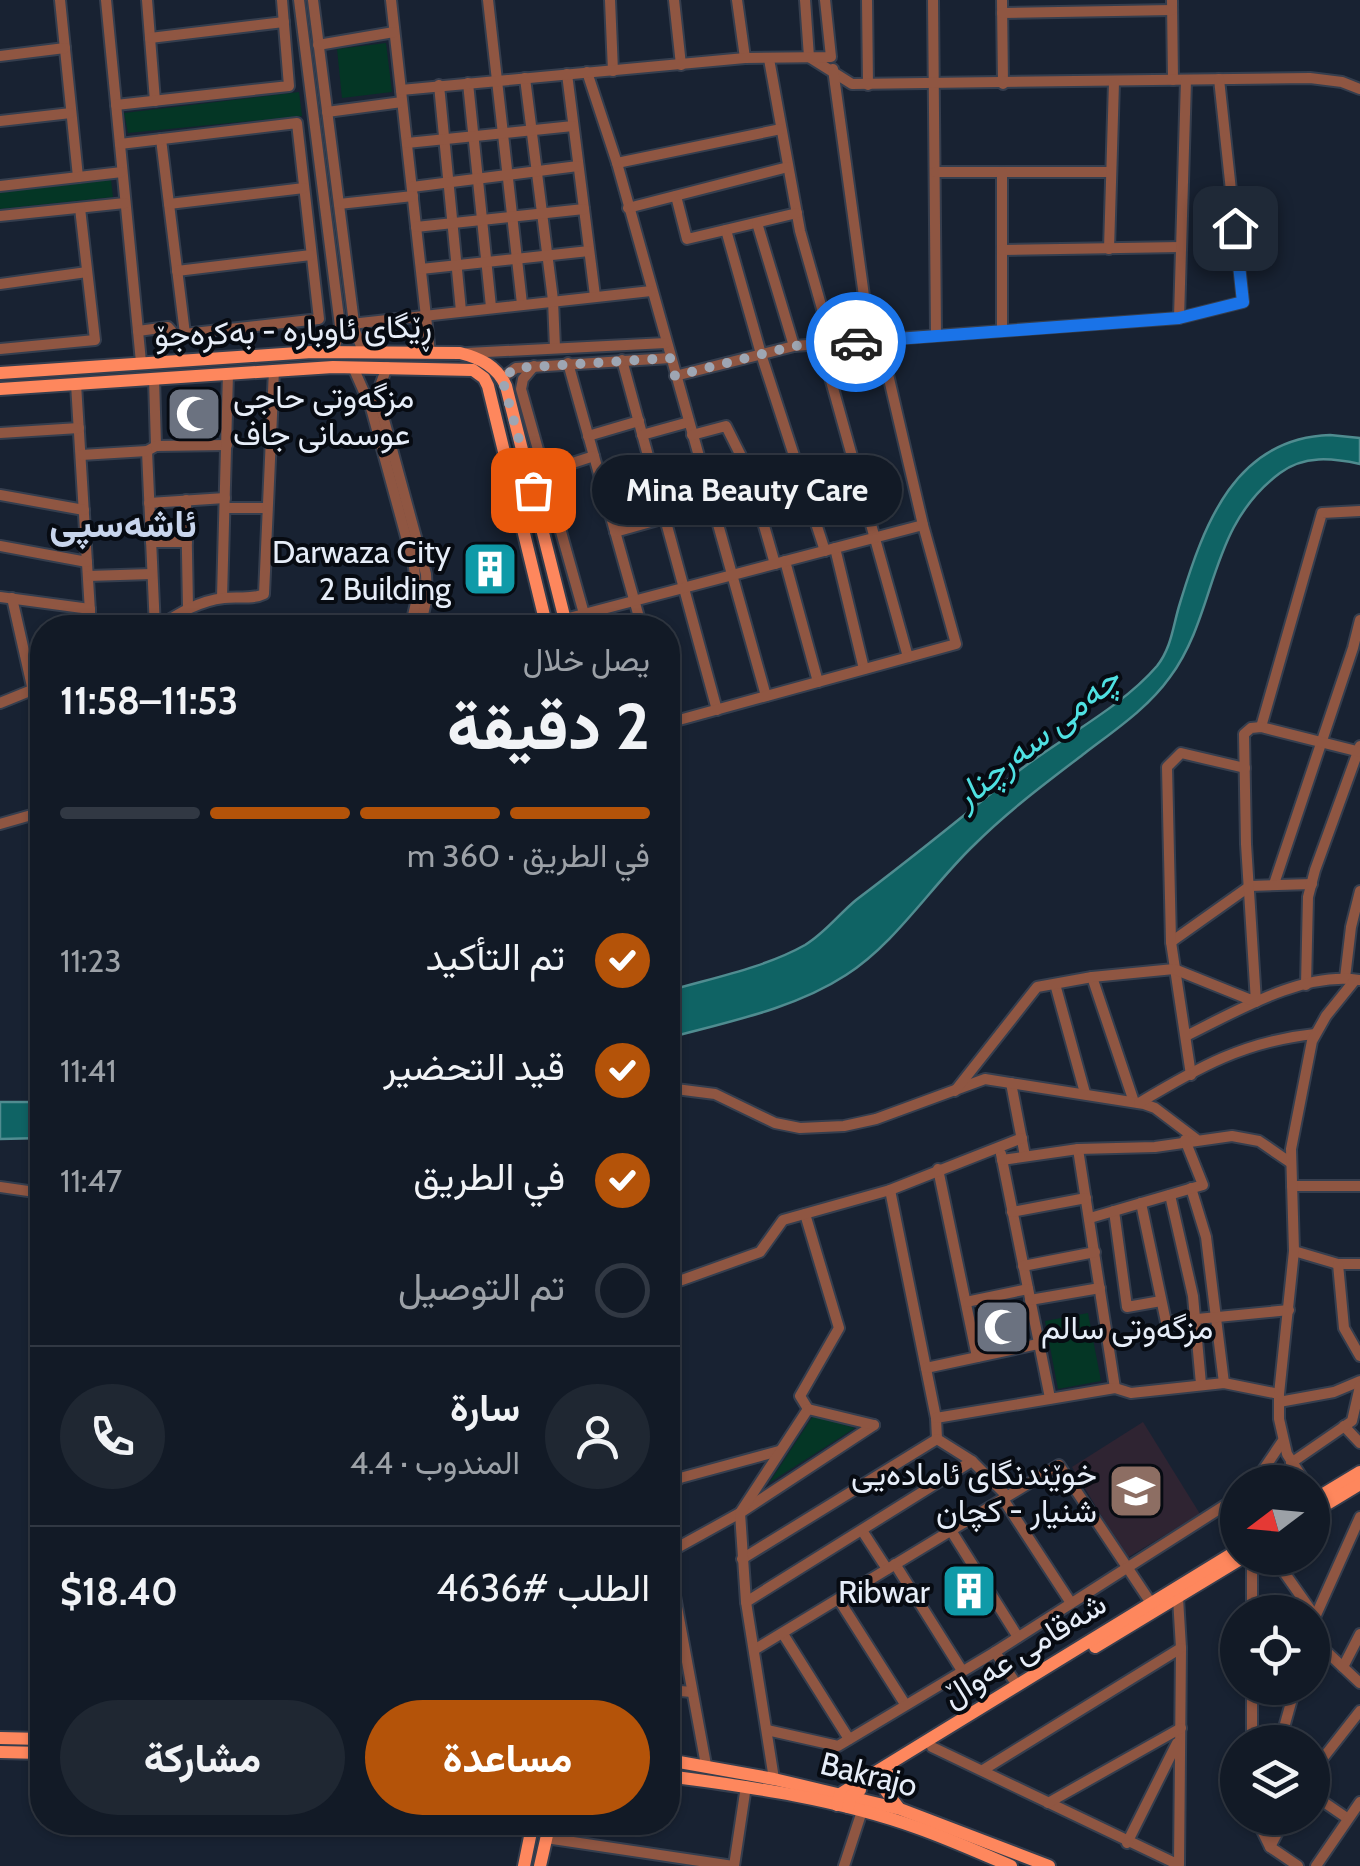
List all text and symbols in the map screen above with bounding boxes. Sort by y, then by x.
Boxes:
pin [1193,186,1278,271]
icon: home [1208,201,1263,256]
courier [806,292,906,392]
street label: ڕێگای ئاوبارە - بەکرەجۆ [154,306,433,361]
icon: car [829,315,884,370]
place label: مزگەوتی حاجی عوسمانی جاف [233,377,414,454]
mosque icon: مزگەوتی حاجی عوسمانی جاف [164,384,224,444]
pin [491,448,576,533]
callout: Mina Beauty Care [593,455,903,525]
icon: bag [506,463,561,518]
text: Mina Beauty Care [626,470,868,509]
district label: ئاشەسپی [49,500,197,550]
place label: Darwaza City 2 Building [272,532,452,608]
building icon: Darwaza City 2 Building [460,539,520,599]
text: يصل خلال [523,640,650,679]
water label: چەمی سەرچنار [942,656,1131,821]
text: 11:53–11:58 [60,677,238,724]
text: 2 دقيقة [447,686,650,765]
text: في الطريق · 360 m [407,836,650,875]
text: تم التأكيد [426,933,565,980]
icon: check [595,933,650,988]
text: 11:23 [60,941,122,980]
text: قيد التحضير [383,1043,565,1090]
icon: check [595,1043,650,1098]
text: 11:41 [60,1051,116,1090]
text: في الطريق [413,1153,565,1200]
icon: check [595,1153,650,1208]
text: 11:47 [60,1161,122,1200]
text: تم التوصيل [398,1263,565,1310]
mosque icon: مزگەوتی سالم [972,1297,1032,1357]
place label: مزگەوتی سالم [1041,1308,1213,1349]
button: phone [60,1384,165,1489]
text: سارة [450,1384,520,1431]
button: person [545,1384,650,1489]
text: المندوب · 4.4 [350,1443,520,1482]
place label: خوێندنگای ئامادەیی شنیار - کچان [851,1454,1097,1533]
school or university icon: خوێندنگای ئامادەیی شنیار - کچان [1106,1461,1166,1521]
north arrow [1220,1465,1330,1575]
map controls [1220,1465,1330,1835]
building icon: Ribwar [939,1561,999,1621]
text: الطلب #4636 [436,1564,650,1611]
text: $18.40 [60,1568,178,1615]
place label: Ribwar [838,1572,931,1611]
street label: شەقامی عەواڵ [935,1583,1114,1716]
button: locate [1220,1595,1330,1705]
button: مشاركة [60,1700,345,1815]
button: مساعدة [365,1700,650,1815]
button: layers [1220,1725,1330,1835]
street label: Bakrajo [817,1743,921,1805]

